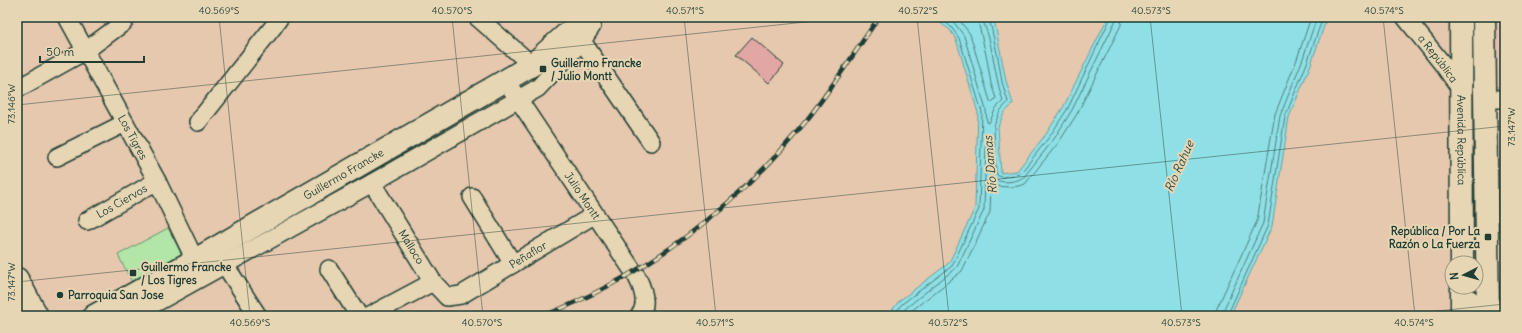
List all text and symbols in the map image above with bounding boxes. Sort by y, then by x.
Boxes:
text: 40.569°S [199,4,240,17]
text: 40.570°S [432,4,473,17]
text: 40.571°S [666,4,704,17]
text: 40.572°S [898,4,938,17]
text: 40.573°S [1131,4,1171,17]
text: 40.574°S [1364,4,1404,17]
street label: a República [1415,32,1461,85]
scale bar [40,38,144,64]
text: 50 m [46,44,75,59]
place label: Guillermo Francke / Julio Montt [551,56,642,83]
marker: Guillermo Francke / Julio Montt [538,64,548,74]
text: 73.146°W [5,84,18,124]
street label: Avenida República [1454,95,1469,185]
text: 73.147°W [1505,107,1518,147]
street label: Los Tigres [115,112,151,162]
water label: Río Damas [980,134,1000,195]
water label: Río Rahue [1161,137,1198,194]
street label: Guillermo Francke [301,145,386,203]
street label: Julio Montt [562,169,604,222]
street label: Los Ciervos [94,181,150,221]
place label: República / Por La Razón o La Fuerza [1389,224,1481,251]
street label: Malloco [395,227,427,267]
marker: República / Por La Razón o La Fuerza [1483,232,1493,242]
street label: Peñaflor [506,238,550,271]
north arrow [1444,255,1484,295]
place label: Guillermo Francke / Los Tigres [141,260,232,288]
text: 73.147°W [5,262,18,302]
marker: Guillermo Francke / Los Tigres [128,268,138,278]
text: N [1447,272,1461,281]
place label: Parroquia San Jose [68,288,164,303]
marker: Parroquia San Jose [55,290,65,300]
text: 40.569°S [230,316,271,329]
text: 40.570°S [462,316,503,329]
text: 40.571°S [696,316,734,329]
text: 40.572°S [928,316,968,329]
text: 40.573°S [1161,316,1201,329]
text: 40.574°S [1394,316,1434,329]

